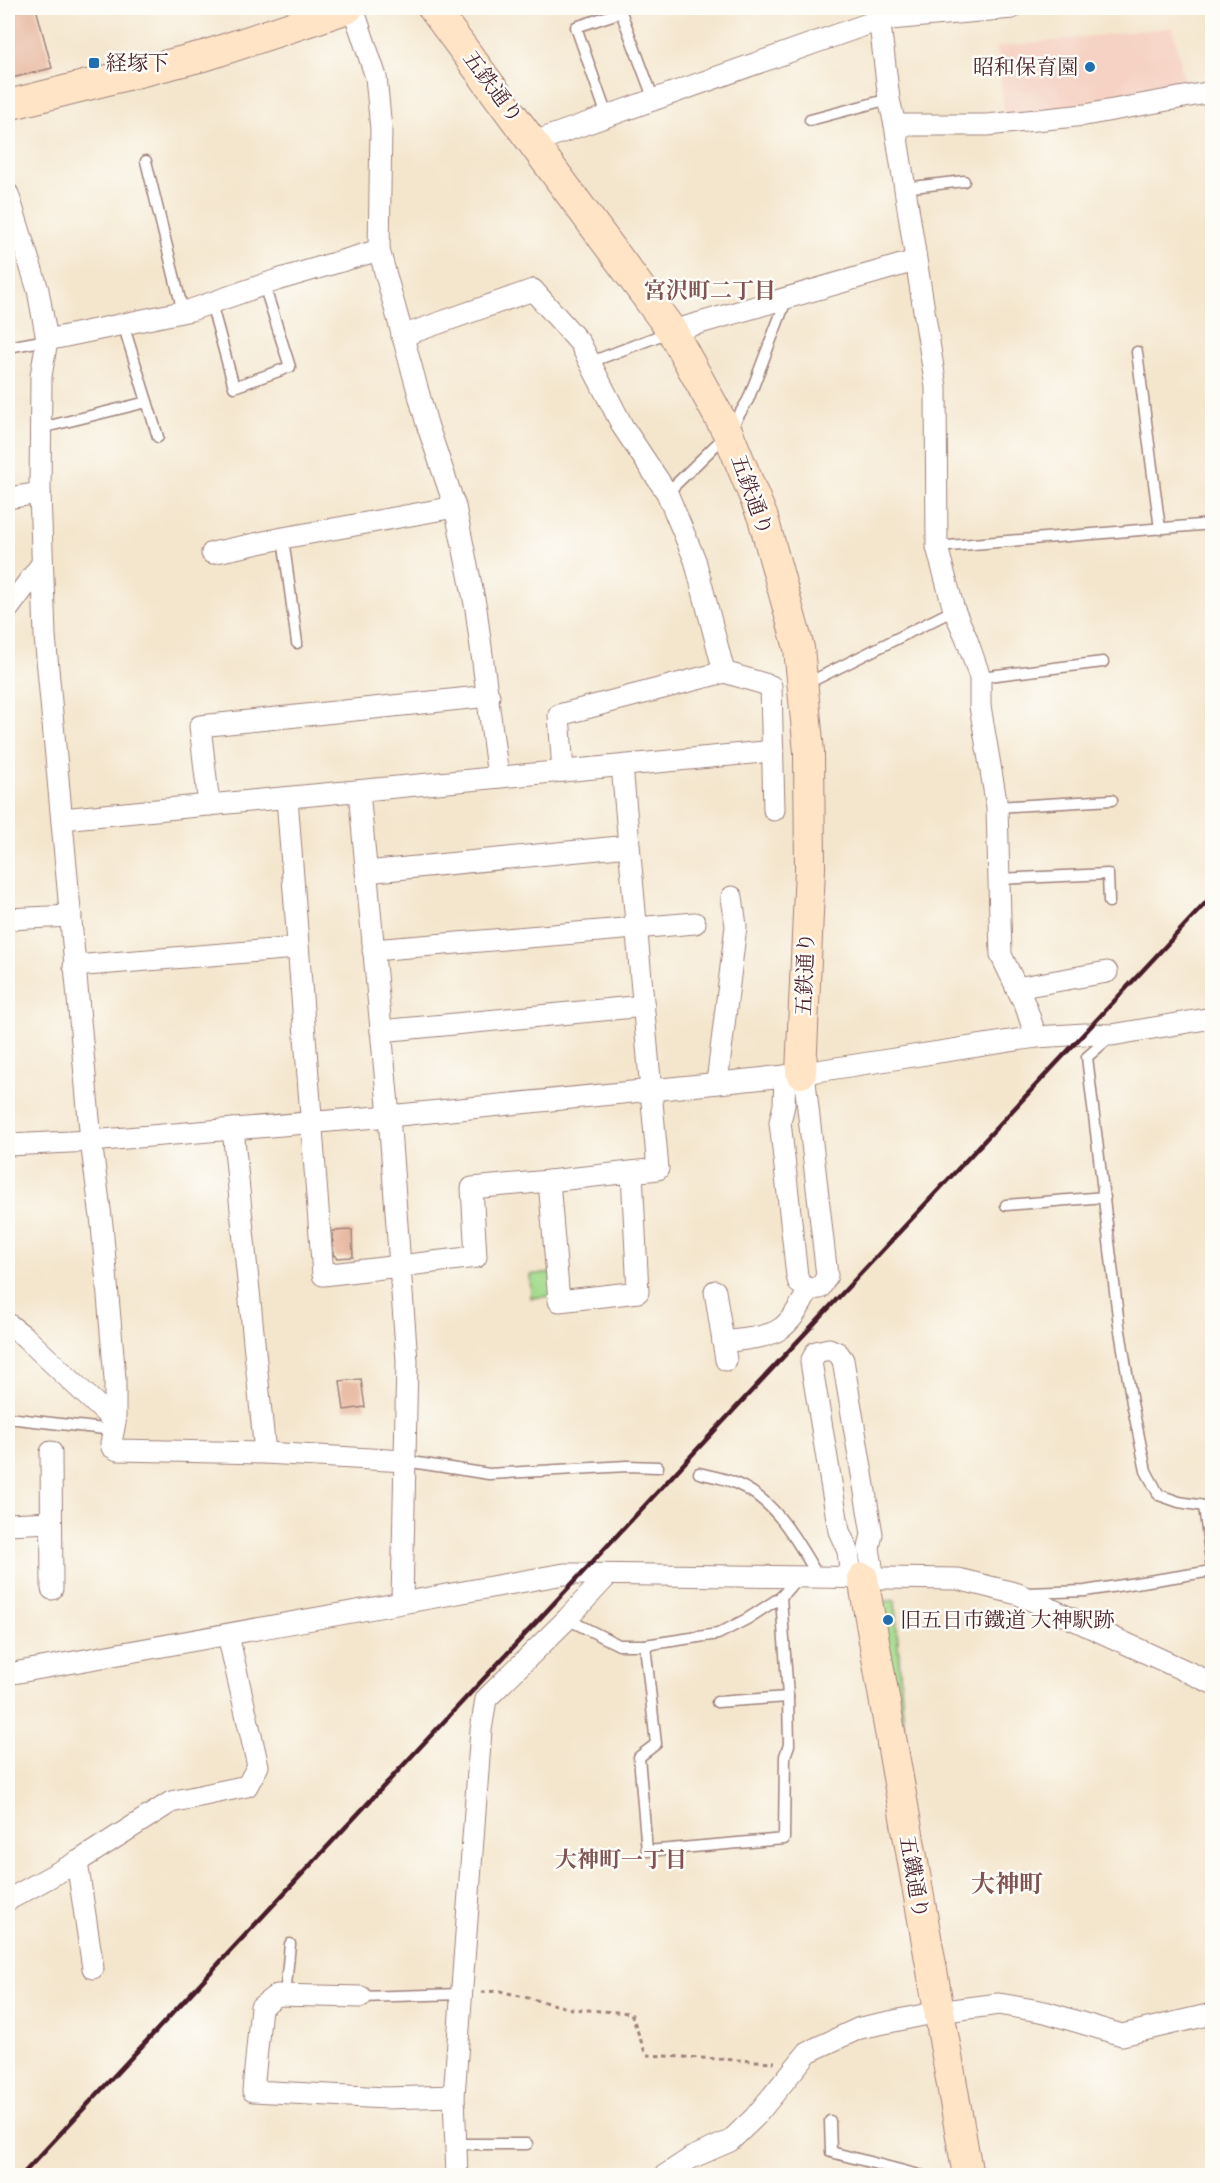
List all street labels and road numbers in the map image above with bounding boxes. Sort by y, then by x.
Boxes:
street label: 五鉄通り [457,46,529,128]
street label: 五鉄通り [725,451,779,539]
street label: 五鉄通り [791,932,819,1016]
street label: 五鐵通り [894,1833,934,1921]

